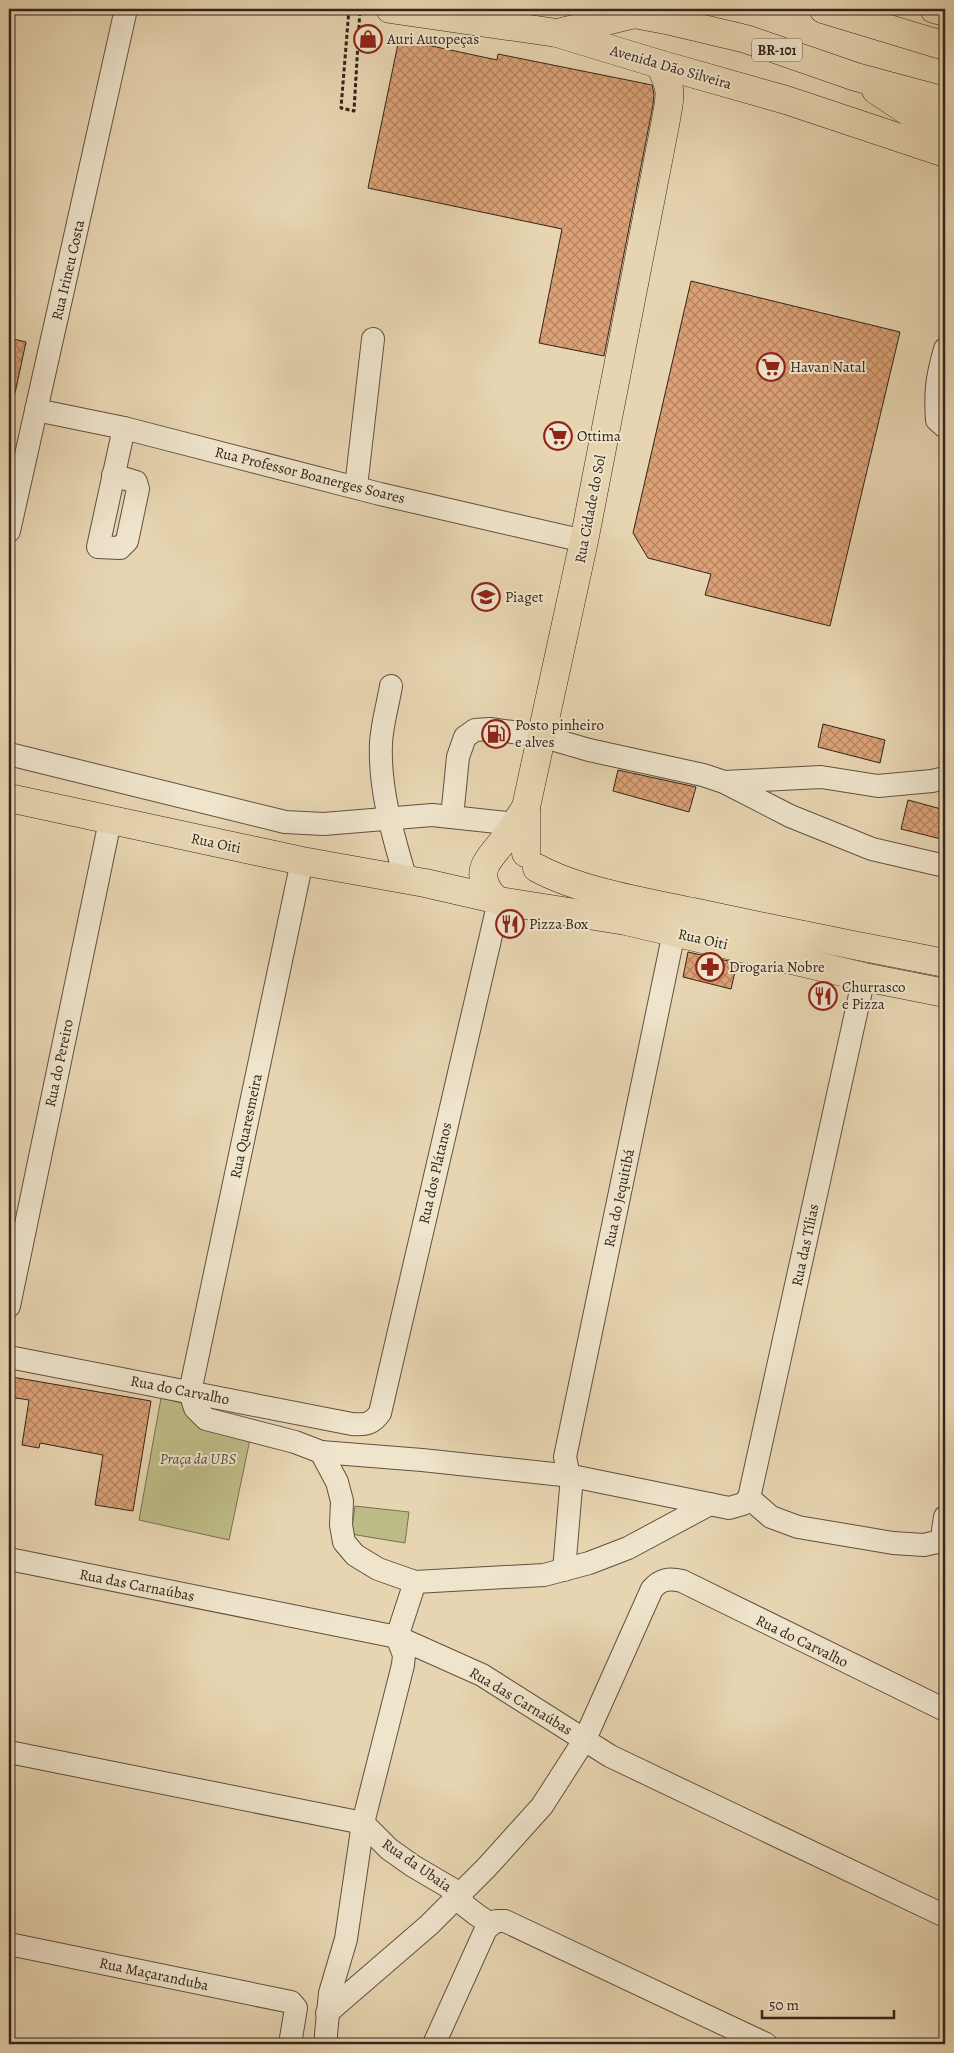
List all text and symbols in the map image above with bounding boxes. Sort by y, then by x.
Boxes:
shop icon: Auri Autopeças [353,24,383,54]
place label: Auri Autopeças [386,29,479,49]
road number: BR-101 [752,38,802,62]
street label: Avenida Dão Silveira [607,40,734,94]
street label: Rua Irineu Costa [47,218,89,322]
supermarket icon: Havan Natal [756,352,786,382]
place label: Havan Natal [790,357,866,377]
supermarket icon: Ottima [543,421,573,451]
place label: Ottima [577,426,621,446]
street label: Rua Professor Boanerges Soares [213,442,407,508]
street label: Rua Cidade do Sol [570,453,610,565]
school or university icon: Piaget [471,582,501,612]
place label: Piaget [505,587,544,607]
place label: Posto pinheiro e alves [515,715,604,752]
fuel station icon: Posto pinheiro e alves [481,719,511,749]
street label: Rua Oiti [189,828,243,858]
restaurant icon: Pizza Box [495,909,525,939]
place label: Pizza Box [529,914,588,934]
street label: Rua Oiti [676,924,730,954]
pharmacy icon: Drogaria Nobre [695,952,725,982]
place label: Drogaria Nobre [729,957,825,977]
place label: Churrasco e Pizza [842,977,905,1014]
restaurant icon: Churrasco e Pizza [808,981,838,1011]
street label: Rua do Pereiro [40,1017,78,1109]
street label: Rua Quaresmeira [225,1072,267,1180]
street label: Rua dos Plátanos [414,1120,456,1226]
street label: Rua do Jequitibá [599,1147,639,1249]
street label: Rua das Tílias [787,1202,823,1288]
street label: Rua do Carvalho [129,1371,231,1409]
park label: Praça da UBS [160,1449,237,1469]
street label: Rua das Carnaúbas [78,1564,196,1606]
street label: Rua do Carvalho [753,1610,851,1672]
street label: Rua das Carnaúbas [466,1662,576,1740]
street label: Rua da Ubaia [378,1834,456,1896]
street label: Rua Maçaranduba [98,1953,210,1995]
scale bar [762,1988,894,2020]
text: 50 m [769,1995,799,2015]

